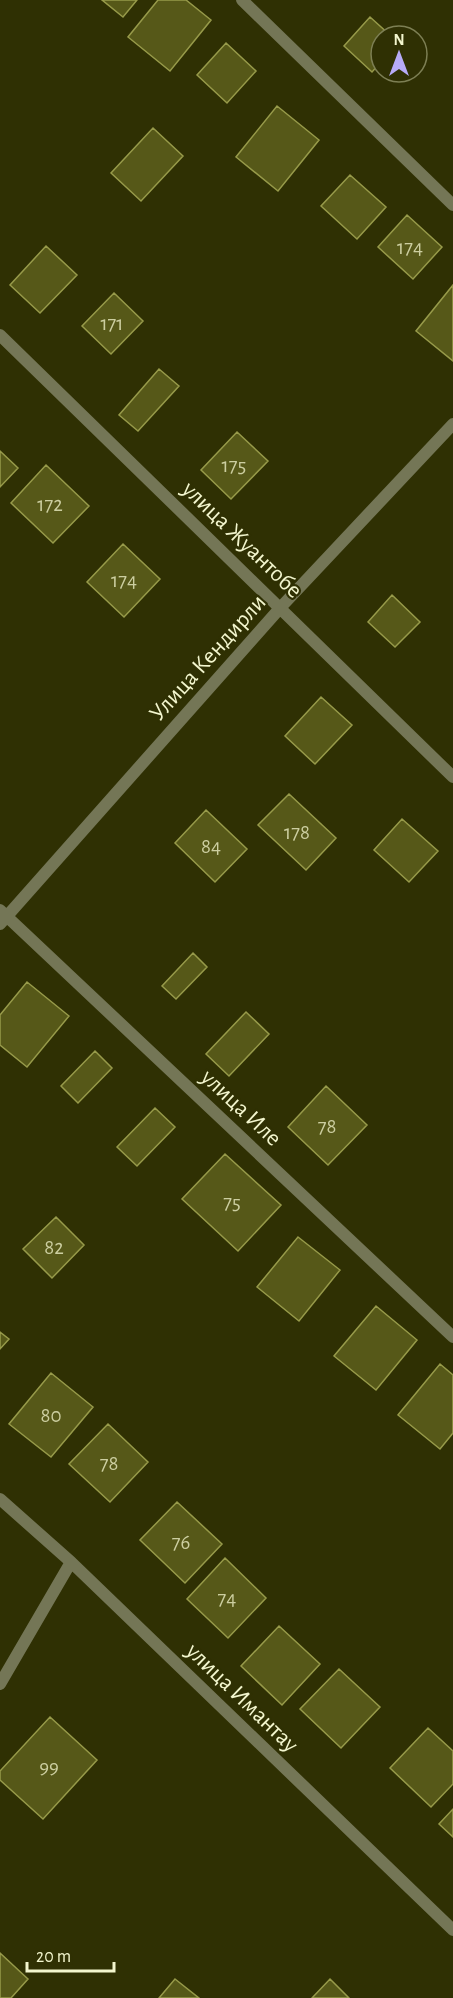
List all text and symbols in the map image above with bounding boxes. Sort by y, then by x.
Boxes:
north arrow [369,24,429,84]
text: N [393,32,405,48]
house number: 174 [397,237,423,258]
house number: 171 [100,313,124,334]
house number: 175 [222,455,246,476]
street label: улица Жуантобе [177,476,307,603]
house number: 172 [37,494,63,515]
house number: 174 [111,570,137,591]
street label: Улица Кендирли [145,590,271,726]
house number: 178 [284,822,310,843]
house number: 84 [201,836,221,857]
street label: улица Иле [195,1064,286,1151]
house number: 78 [318,1116,336,1137]
house number: 75 [223,1192,241,1213]
house number: 82 [44,1237,64,1258]
house number: 80 [40,1405,62,1426]
house number: 78 [100,1453,118,1474]
house number: 76 [172,1532,190,1553]
house number: 74 [218,1588,236,1609]
street label: улица Имантау [181,1638,303,1758]
house number: 99 [39,1756,59,1777]
scale bar [27,1935,114,1973]
text: 20 m [36,1948,71,1966]

